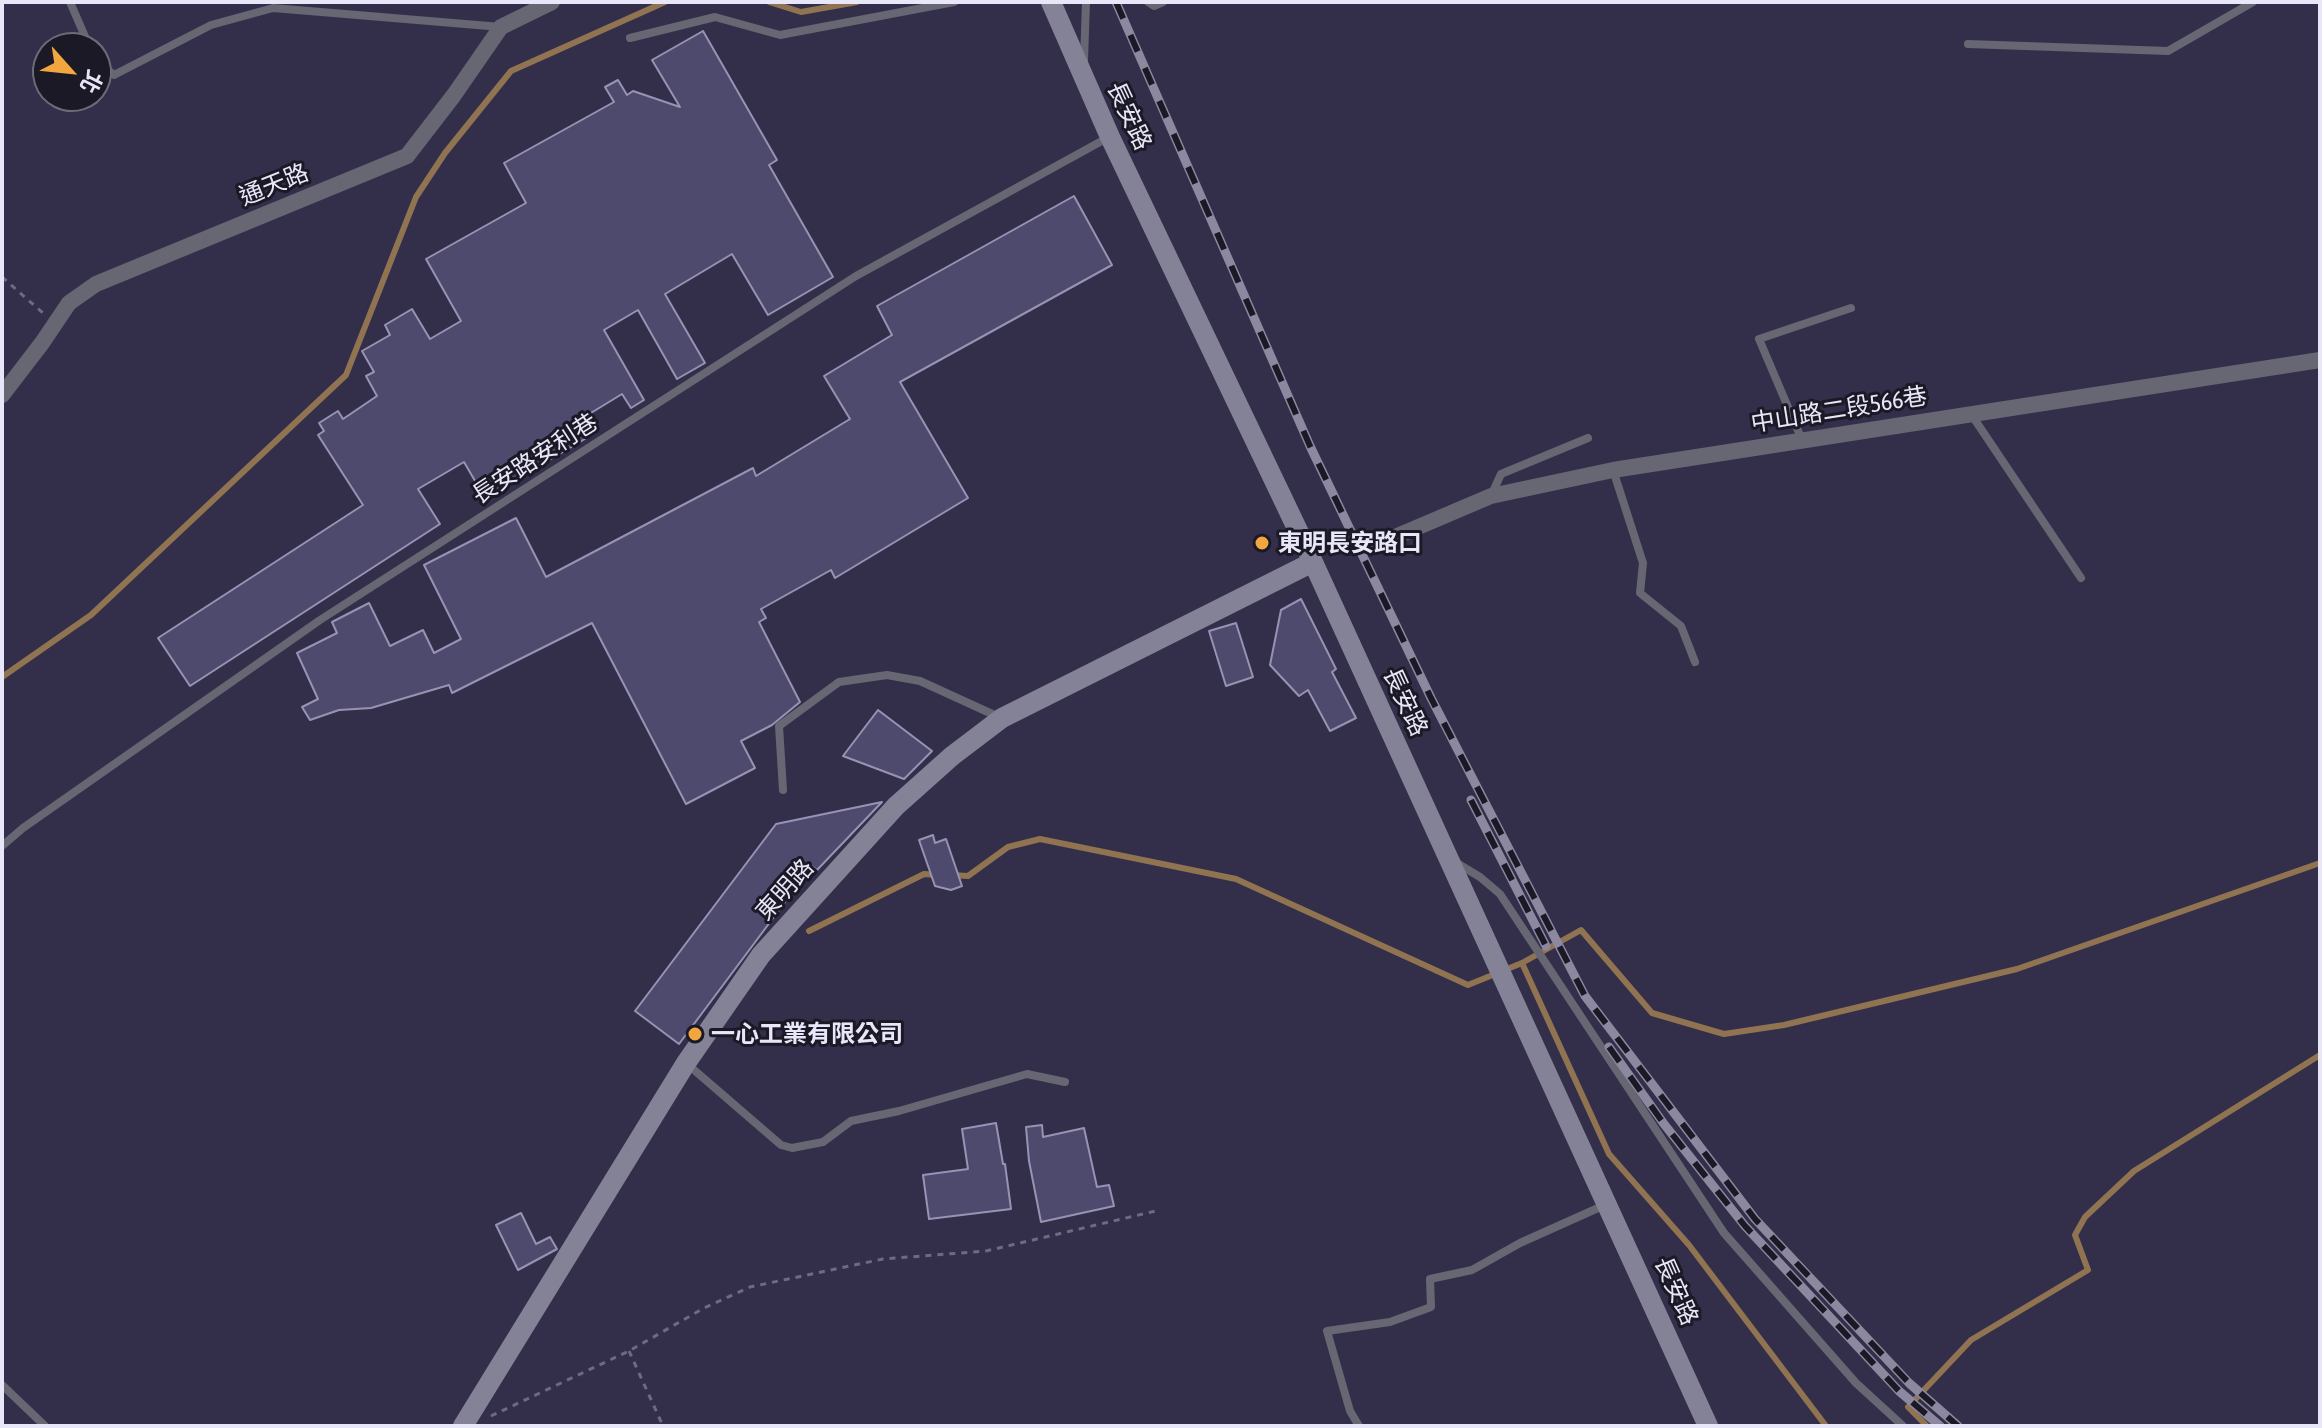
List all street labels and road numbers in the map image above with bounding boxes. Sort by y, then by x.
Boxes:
street label: 長安路 [1101,77,1157,155]
street label: 通天路 [235,158,313,212]
street label: 中山路二段566巷 [1749,382,1929,438]
street label: 長安路安利巷 [467,408,603,510]
street label: 長安路 [1377,663,1433,741]
street label: 東明路 [750,854,820,926]
street label: 長安路 [1648,1252,1704,1330]

